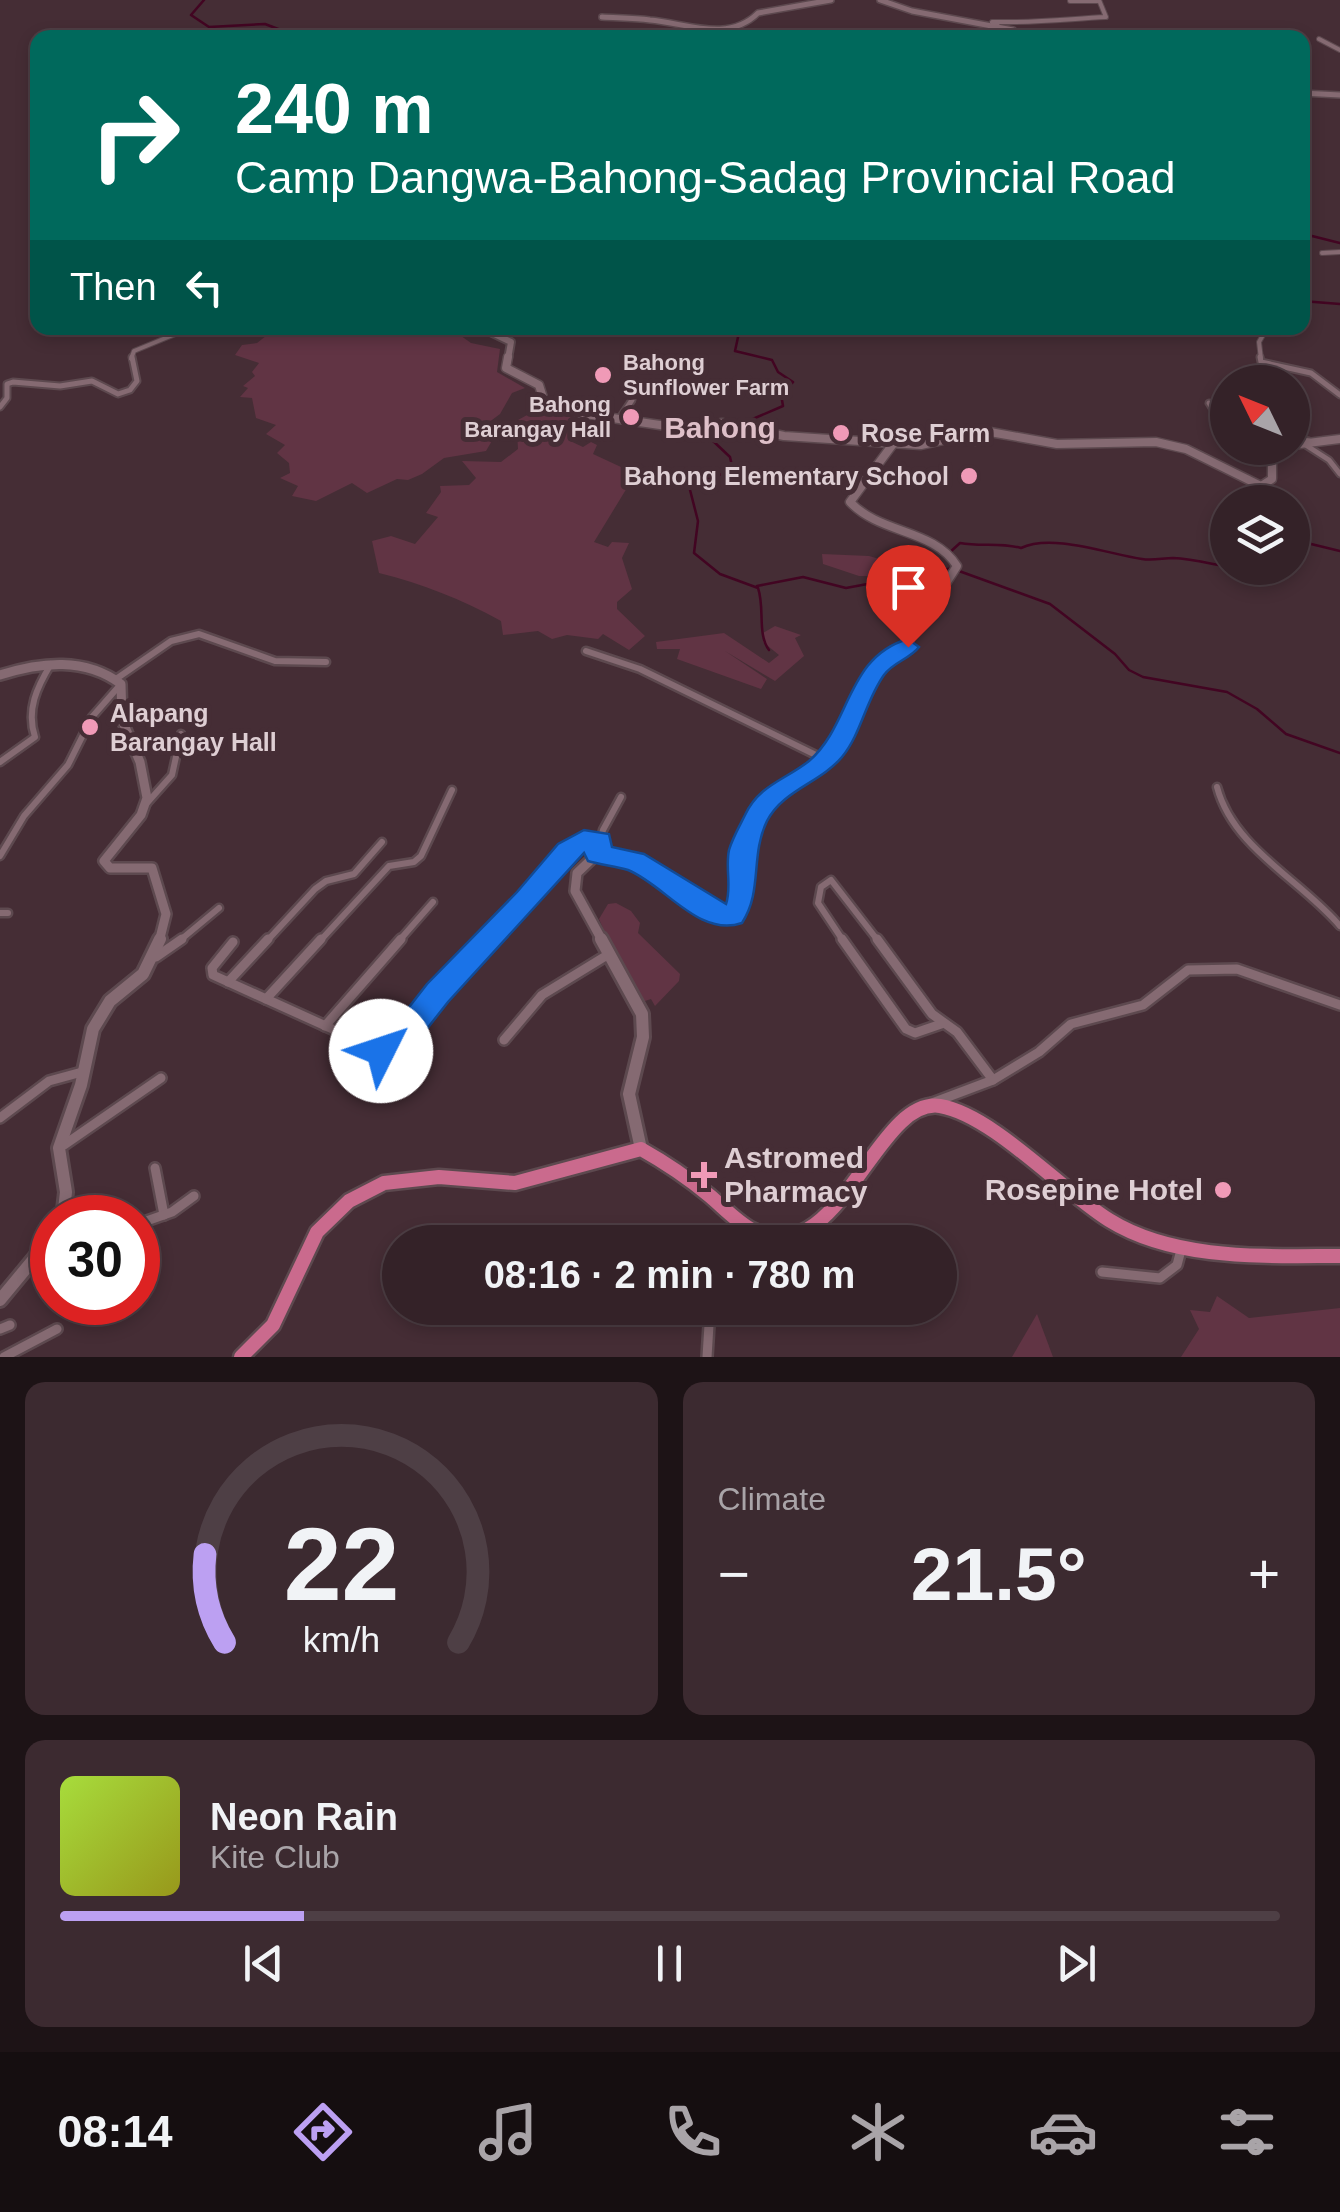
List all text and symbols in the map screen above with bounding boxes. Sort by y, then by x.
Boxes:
icon: right [70,70,200,200]
text: 240 m [235,70,433,148]
text: Camp Dangwa-Bahong-Sadag Provincial Road [235,152,1176,203]
icon: left [177,260,232,315]
text: Then [70,266,157,308]
place label: Bahong Sunflower Farm [623,350,789,400]
marker: Bahong Sunflower Farm [592,364,614,386]
north arrow [1210,365,1310,465]
map controls [1210,365,1310,585]
place label: Bahong Barangay Hall [464,392,611,442]
marker: Bahong Barangay Hall [620,406,642,428]
district label: Bahong [664,411,776,444]
place label: Rose Farm [861,419,990,447]
marker: Rose Farm [830,422,852,444]
place label: Bahong Elementary School [624,462,949,490]
marker: Bahong Elementary School [958,465,980,487]
button: layers [1210,485,1310,585]
pin [866,545,951,648]
icon: arrive [881,560,936,615]
place label: Alapang Barangay Hall [110,699,277,756]
marker: Alapang Barangay Hall [79,716,101,738]
position arrow [329,999,433,1103]
place label: Astromed Pharmacy [724,1141,868,1208]
marker: Astromed Pharmacy [693,1164,715,1186]
place label: Rosepine Hotel [985,1173,1203,1206]
marker: Rosepine Hotel [1212,1179,1234,1201]
speed limit sign: 30 [30,1195,160,1325]
text: 08:16 · 2 min · 780 m [484,1254,855,1296]
text: Climate [718,1481,826,1517]
text: 22 [283,1506,399,1622]
text: 21.5° [911,1532,1087,1616]
text: − [718,1543,750,1605]
text: + [1248,1543,1280,1605]
text: km/h [303,1620,380,1660]
text: Neon Rain [210,1796,398,1838]
text: Kite Club [210,1839,340,1875]
icon: previous [236,1936,291,1991]
icon: pause [642,1936,697,1991]
icon: next [1049,1936,1104,1991]
icon: directions [288,2097,358,2167]
icon: music [473,2097,543,2167]
icon: phone [658,2097,728,2167]
icon: climate [843,2097,913,2167]
icon: car [1028,2097,1098,2167]
icon: filters [1212,2097,1282,2167]
text: 08:14 [57,2106,173,2157]

